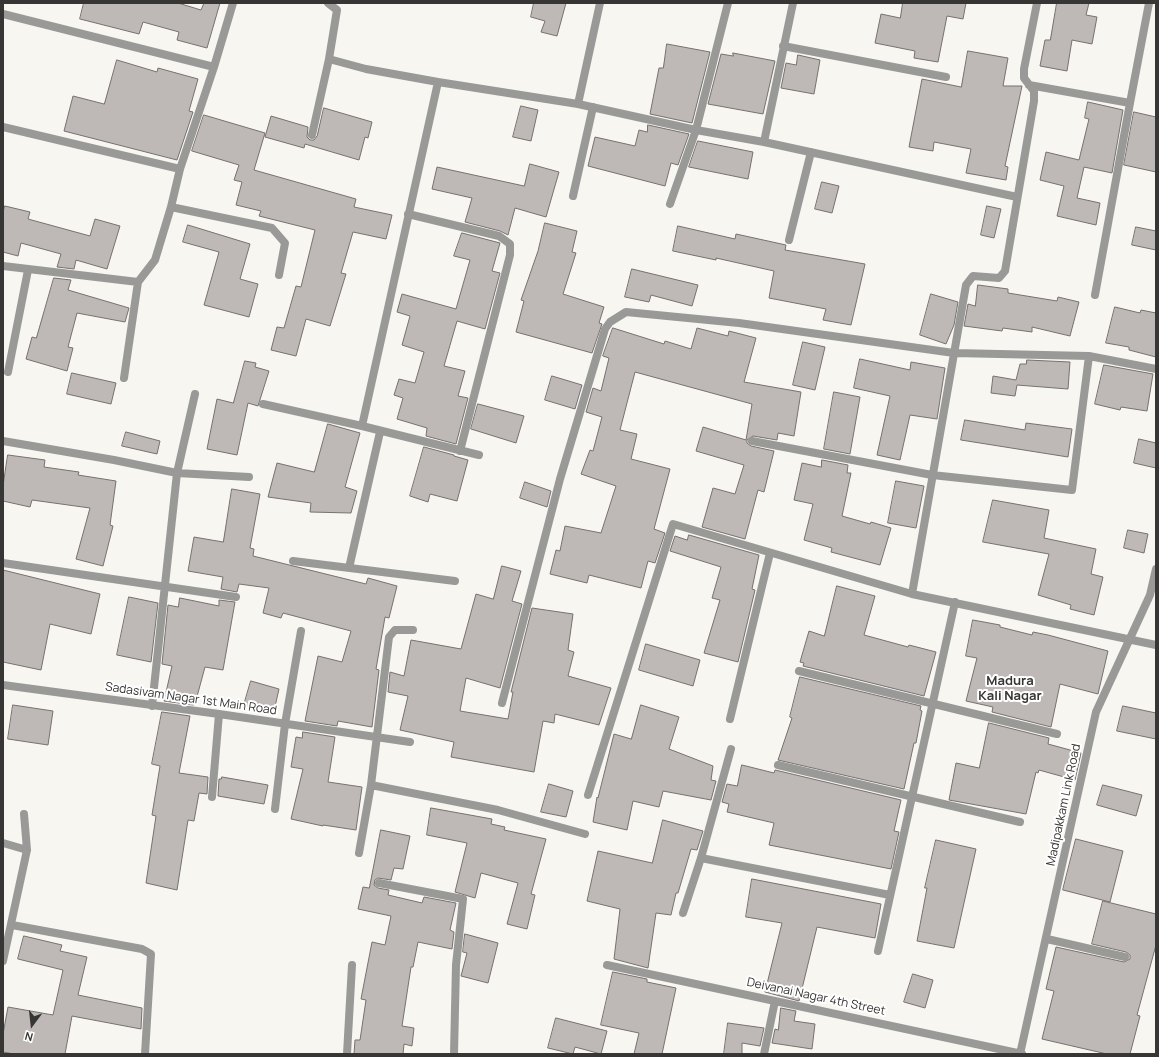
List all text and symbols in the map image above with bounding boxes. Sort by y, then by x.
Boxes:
district label: Madura Kali Nagar [978,673,1042,704]
street label: Sadasivam Nagar 1st Main Road [104,680,278,718]
street label: Madipakkam Link Road [1044,743,1084,867]
street label: Deivanai Nagar 4th Street [745,975,887,1019]
north arrow [12,1005,52,1045]
text: N [23,1029,35,1045]

